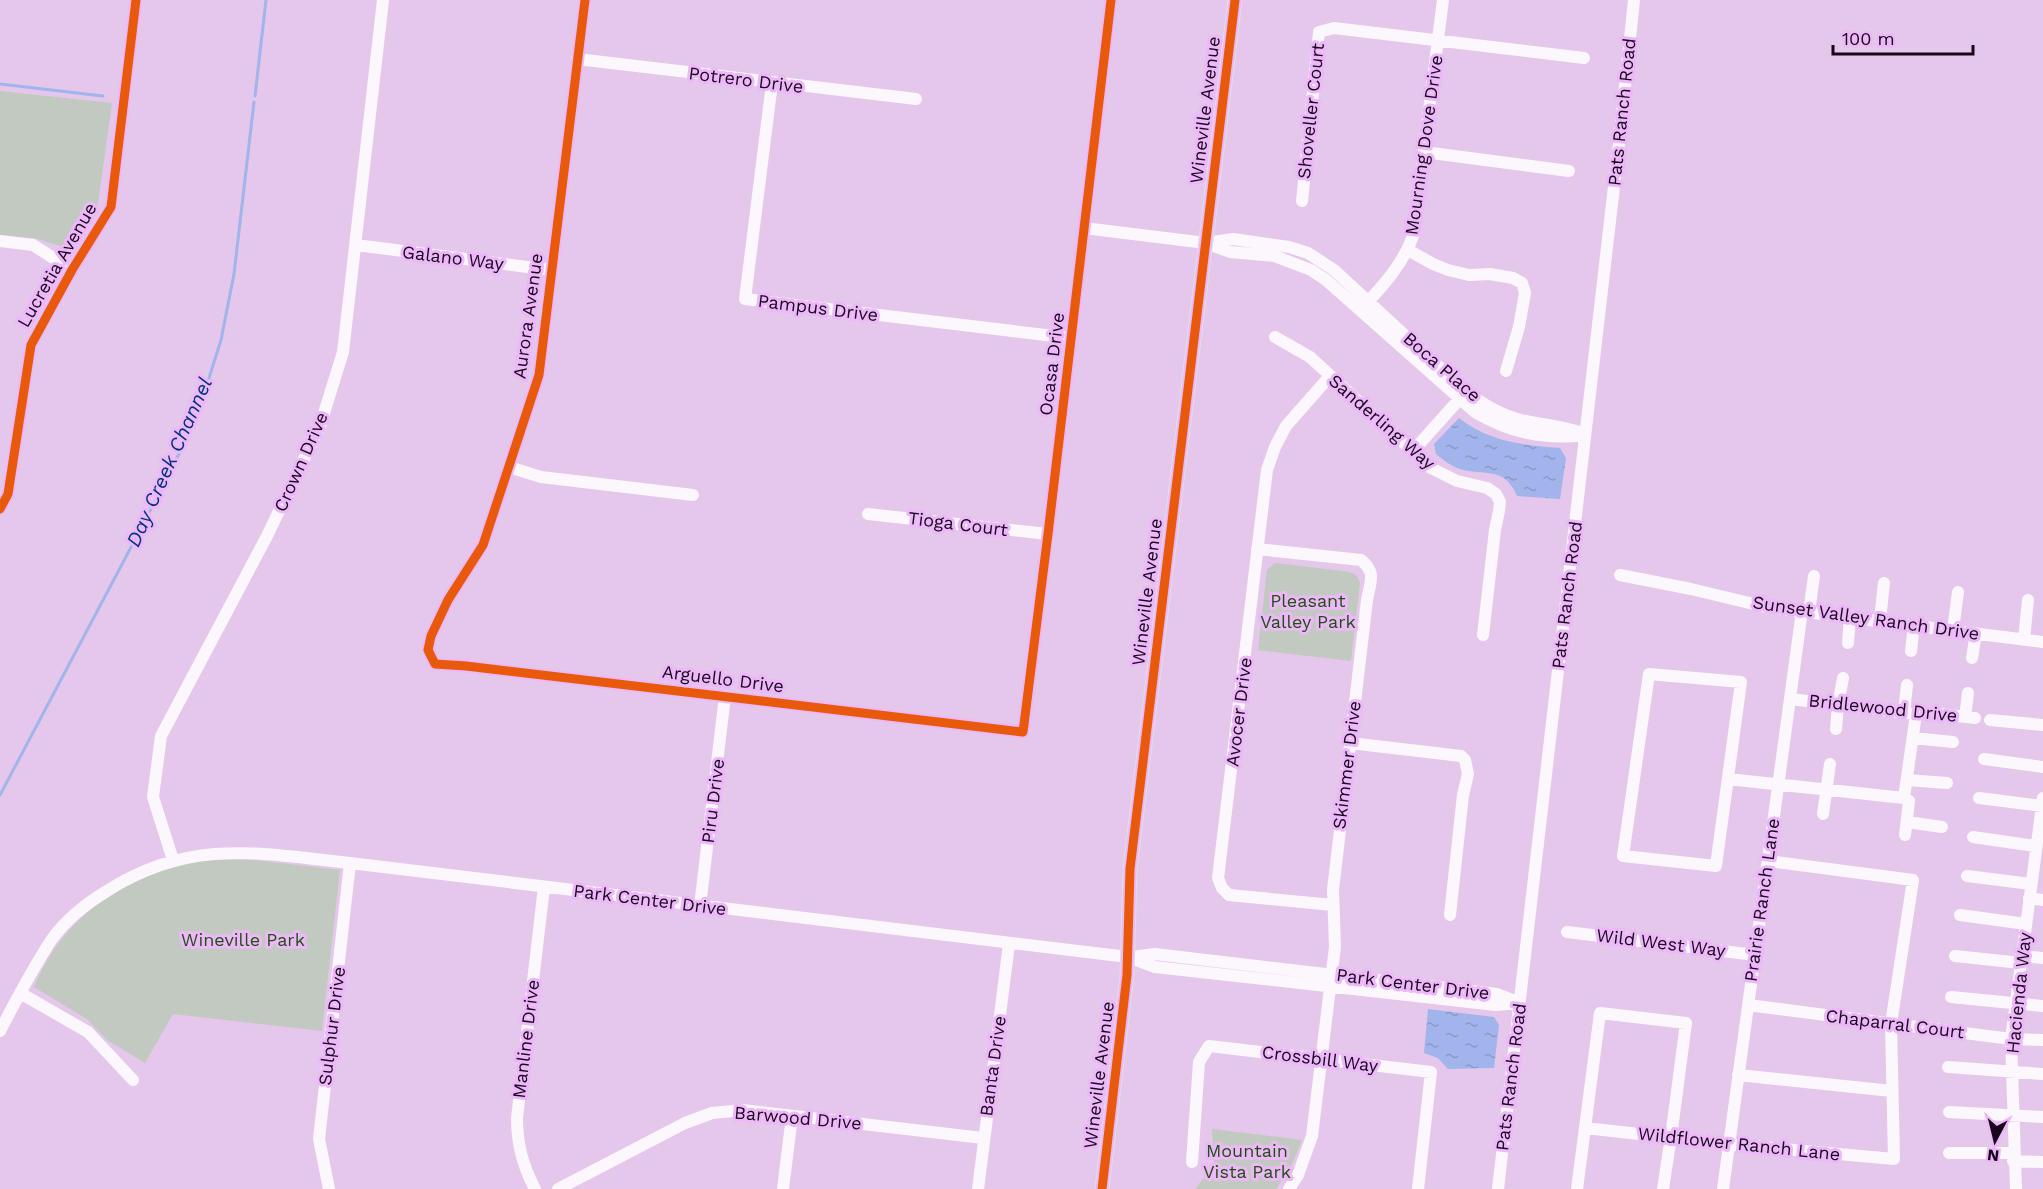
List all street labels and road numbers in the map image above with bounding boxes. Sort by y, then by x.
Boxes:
street label: Wineville Avenue [1185,35,1224,185]
street label: Pats Ranch Road [1603,37,1640,187]
street label: Shoveller Court [1293,42,1328,180]
street label: Mourning Dove Drive [1400,54,1447,236]
street label: Potrero Drive [688,62,805,97]
street label: Lucretia Avenue [12,199,101,331]
street label: Galano Way [401,241,506,274]
street label: Aurora Avenue [508,252,547,380]
street label: Pampus Drive [757,290,879,325]
street label: Ocasa Drive [1035,311,1068,417]
street label: Boca Place [1399,327,1485,406]
street label: Sanderling Way [1325,370,1440,474]
street label: Crown Drive [269,409,332,515]
street label: Tioga Court [907,507,1010,540]
street label: Wineville Avenue [1127,517,1166,667]
street label: Pats Ranch Road [1547,520,1586,670]
street label: Sunset Valley Ranch Drive [1751,591,1981,644]
street label: Avocer Drive [1221,656,1256,768]
street label: Arguello Drive [661,661,785,696]
street label: Bridlewood Drive [1808,689,1958,726]
street label: Skimmer Drive [1328,700,1365,830]
street label: Piru Drive [697,757,728,844]
street label: Prairie Ranch Lane [1740,817,1783,983]
street label: Park Center Drive [572,880,728,919]
street label: Wild West Way [1595,924,1728,961]
street label: Hacienda Way [2002,930,2035,1055]
street label: Park Center Drive [1335,964,1491,1003]
street label: Sulphur Drive [314,965,349,1086]
street label: Manline Drive [508,978,543,1099]
street label: Wineville Avenue [1079,1000,1118,1150]
street label: Pats Ranch Road [1491,1002,1530,1152]
street label: Chaparral Court [1825,1005,1966,1042]
street label: Banta Drive [975,1014,1010,1117]
street label: Crossbill Way [1261,1041,1380,1076]
street label: Barwood Drive [733,1101,863,1134]
street label: Wildflower Ranch Lane [1637,1122,1841,1165]

